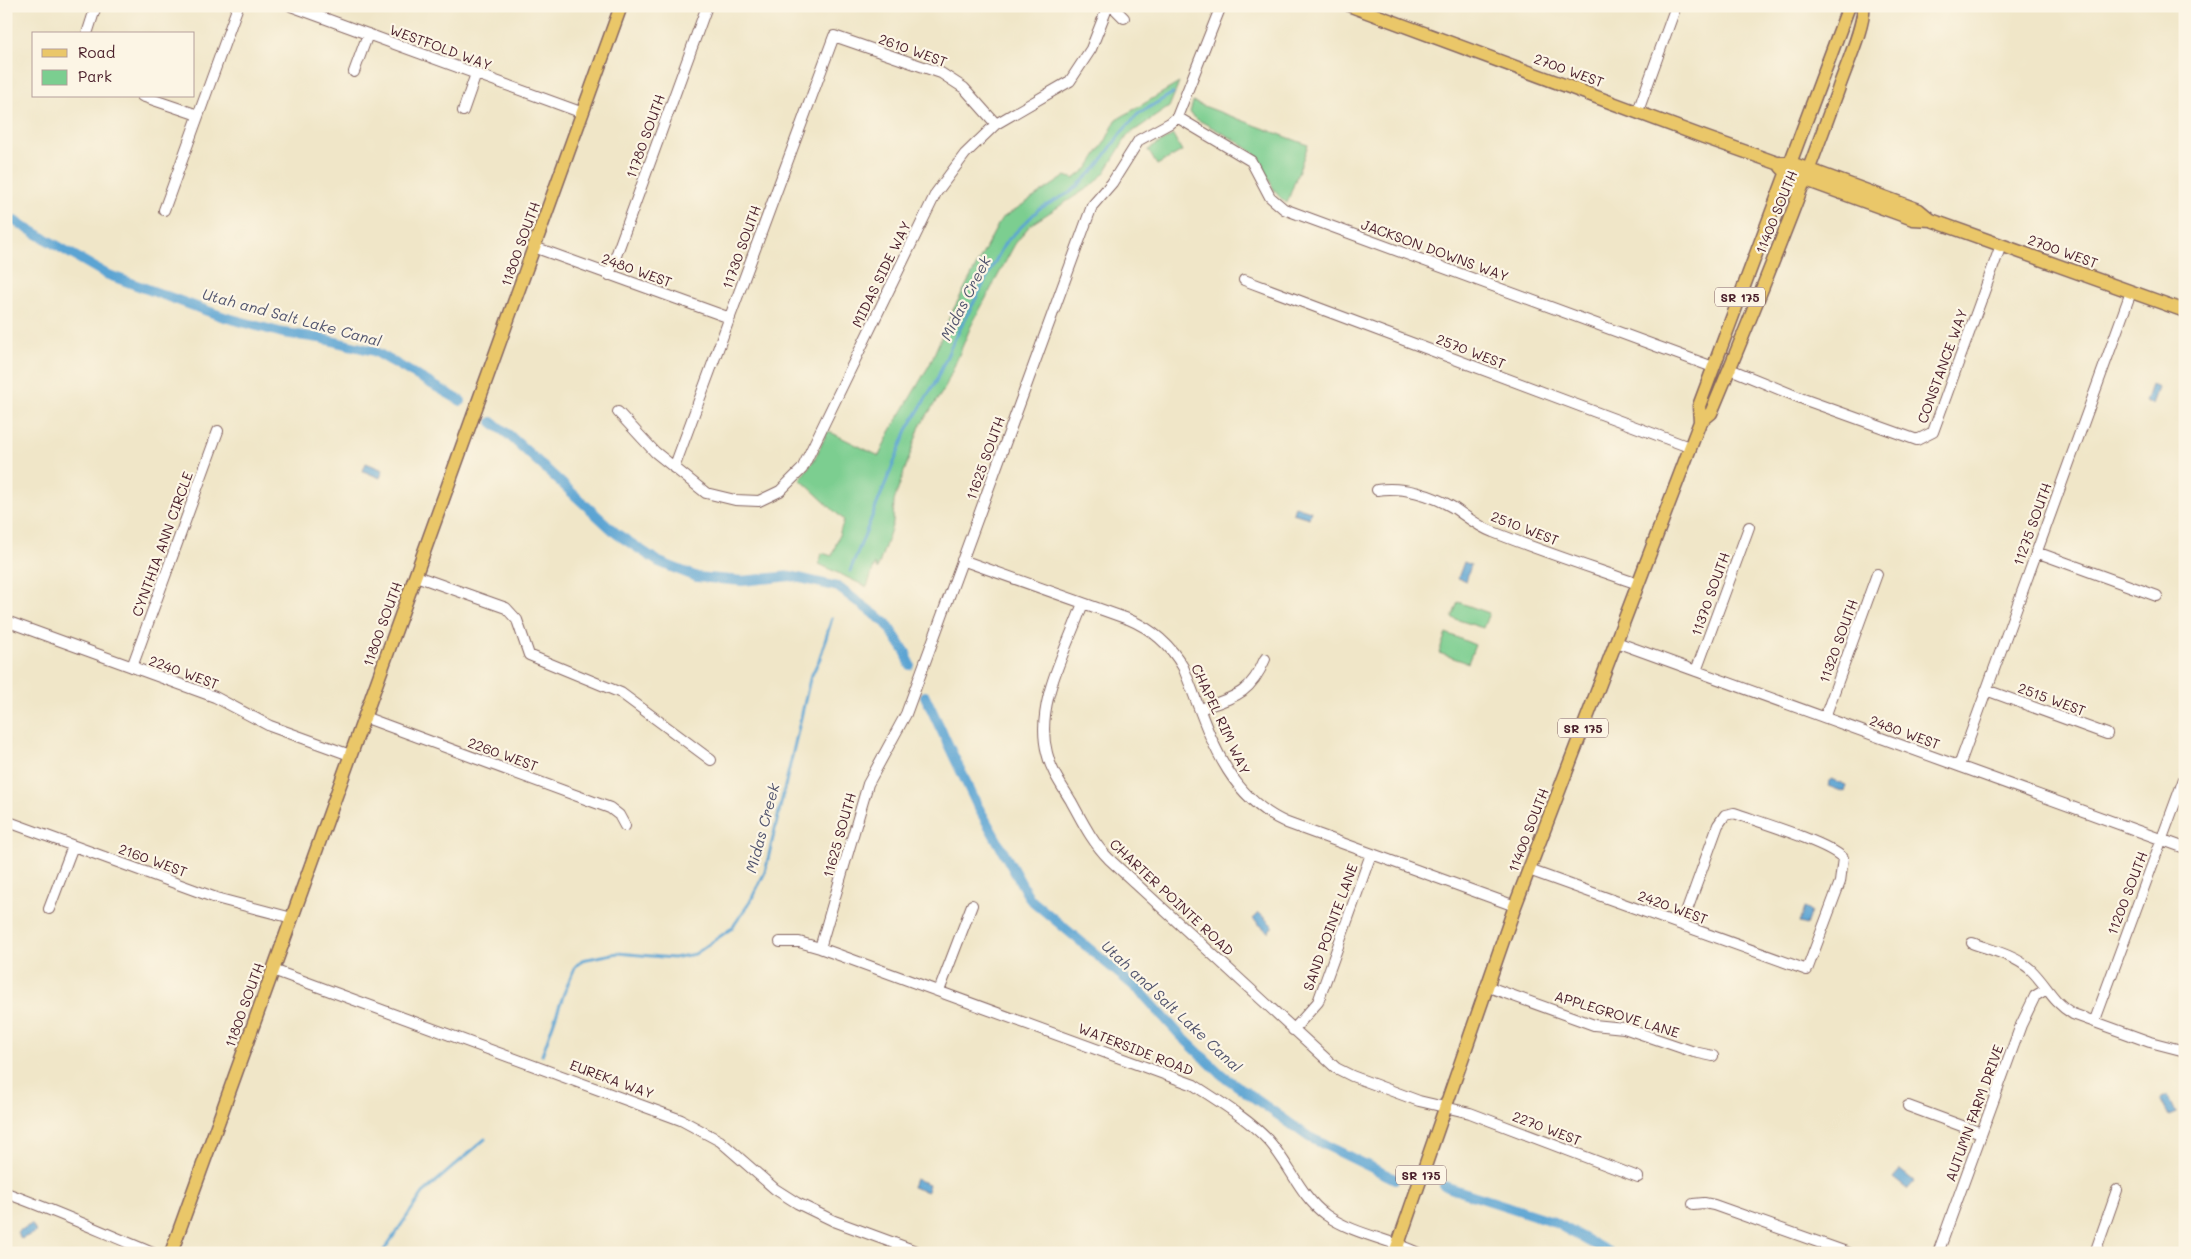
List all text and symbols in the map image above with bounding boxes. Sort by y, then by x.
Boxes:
street label: WESTFOLD WAY [387,20,495,74]
street label: 2610 WEST [876,29,950,71]
legend [32,32,195,98]
text: Road [78,42,115,62]
street label: 2700 WEST [1531,49,1607,92]
text: Park [78,66,112,86]
street label: 11780 SOUTH [621,91,669,181]
street label: 11400 SOUTH [1751,167,1801,257]
street label: 11800 SOUTH [496,199,544,289]
street label: 11730 SOUTH [717,203,765,291]
street label: JACKSON DOWNS WAY [1359,214,1511,286]
street label: MIDAS SIDE WAY [847,218,915,330]
street label: 2700 WEST [2025,230,2101,273]
street label: 2480 WEST [599,248,675,292]
water label: Midas Creek [935,251,995,344]
water label: Utah and Salt Lake Canal [200,283,384,351]
road number: SR 175 [1715,288,1765,306]
street label: CONSTANCE WAY [1912,306,1972,426]
street label: 2570 WEST [1434,329,1509,373]
street label: 11625 SOUTH [961,414,1009,502]
street label: CYNTHIA ANN CIRCLE [127,469,197,619]
street label: 11275 SOUTH [2008,480,2056,568]
street label: 2510 WEST [1488,506,1562,550]
street label: 11370 SOUTH [1686,550,1734,638]
street label: 11800 SOUTH [358,579,406,669]
street label: 11320 SOUTH [1814,597,1862,685]
street label: 2240 WEST [146,651,222,693]
street label: CHAPEL RIM WAY [1187,661,1255,777]
street label: 2515 WEST [2015,678,2089,720]
street label: 2480 WEST [1867,710,1943,754]
road number: SR 175 [1558,718,1608,738]
street label: 2260 WEST [465,733,541,776]
water label: Midas Creek [740,780,784,875]
street label: 11400 SOUTH [1503,785,1553,875]
street label: 11625 SOUTH [818,790,860,880]
street label: CHARTER POINTE ROAD [1106,834,1238,960]
street label: 2160 WEST [116,839,190,881]
street label: 11200 SOUTH [2102,848,2152,938]
street label: SAND POINTE LANE [1298,861,1362,993]
street label: 2420 WEST [1635,886,1711,928]
water label: Utah and Salt Lake Canal [1098,936,1247,1077]
street label: 11800 SOUTH [220,960,268,1050]
street label: APPLEGROVE LANE [1552,986,1682,1042]
street label: WATERSIDE ROAD [1076,1018,1196,1080]
street label: AUTUMN FARM DRIVE [1940,1042,2008,1184]
street label: EUREKA WAY [567,1055,657,1103]
street label: 2270 WEST [1510,1106,1584,1150]
road number: SR 175 [1396,1166,1446,1184]

